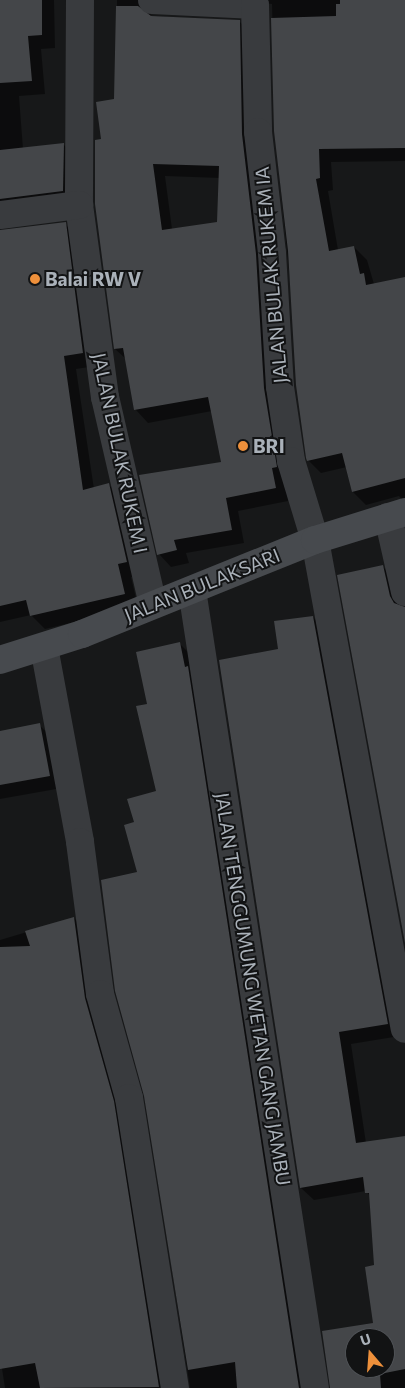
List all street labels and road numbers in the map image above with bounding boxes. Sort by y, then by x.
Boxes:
street label: JALAN BULAK RUKEM IA [250,166,292,384]
street label: JALAN BULAK RUKEM I [88,351,152,555]
street label: JALAN BULAKSARI [121,543,283,627]
street label: JALAN TENGGUMUNG WETAN GANG JAMBU [211,791,295,1187]

